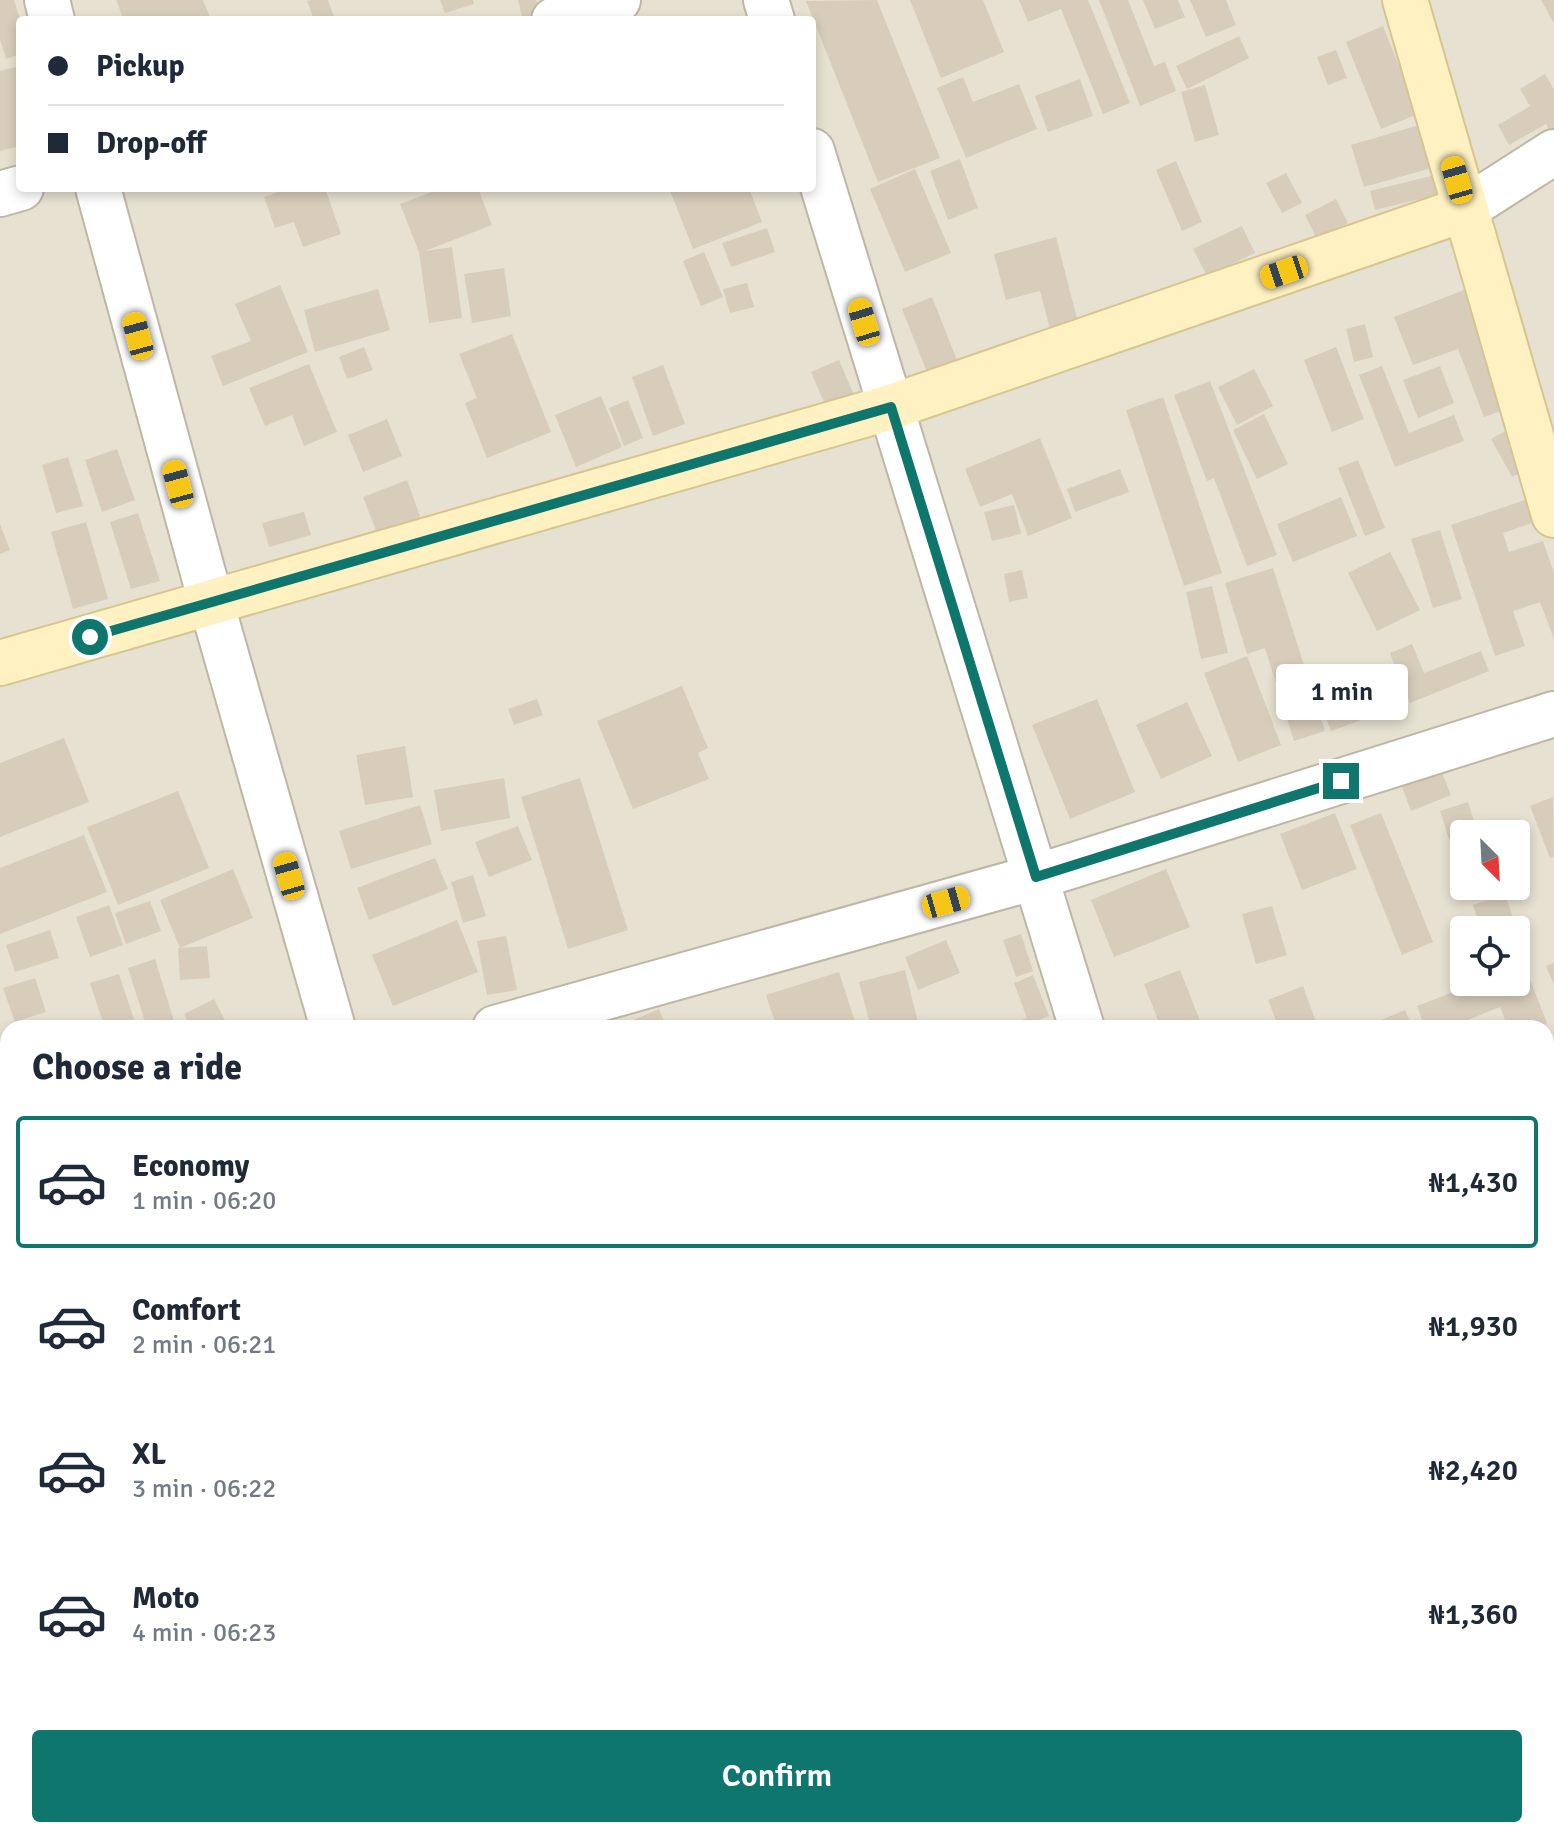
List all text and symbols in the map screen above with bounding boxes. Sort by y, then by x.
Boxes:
text: Pickup [96,48,185,85]
text: Drop-off [96,125,206,162]
car [1439,154,1475,206]
car [1257,253,1311,291]
car [846,296,882,348]
car [120,310,156,362]
car [160,458,196,510]
route start [72,619,108,655]
callout: 1 min [1275,665,1407,721]
text: 1 min [1311,676,1373,708]
route end [1323,763,1359,799]
north arrow [1450,820,1530,900]
map controls [1450,820,1530,996]
car [271,850,307,902]
car [920,884,972,920]
button: locate [1450,916,1530,996]
text: Choose a ride [32,1045,242,1090]
icon: car [36,1146,108,1218]
text: Economy [132,1148,249,1185]
text: ₦1,430 [1429,1164,1518,1201]
text: 1 min · 06:20 [132,1185,276,1217]
icon: car [36,1290,108,1362]
text: Comfort [132,1292,241,1329]
text: ₦1,930 [1429,1308,1518,1345]
text: 2 min · 06:21 [132,1329,276,1361]
icon: car [36,1434,108,1506]
text: XL [132,1436,166,1473]
text: ₦2,420 [1429,1452,1518,1489]
text: 3 min · 06:22 [132,1473,276,1505]
icon: car [36,1578,108,1650]
text: Moto [132,1580,199,1617]
text: ₦1,360 [1429,1596,1518,1633]
text: 4 min · 06:23 [132,1617,276,1649]
button: Confirm [32,1730,1522,1822]

